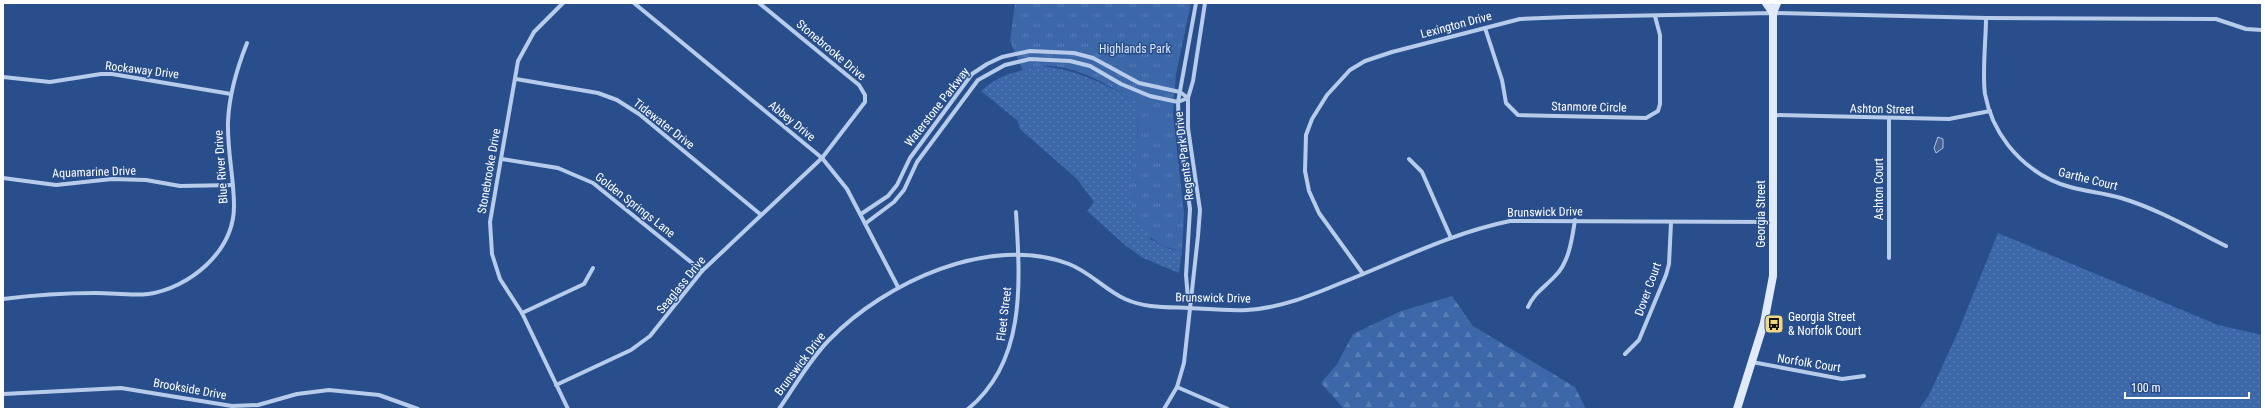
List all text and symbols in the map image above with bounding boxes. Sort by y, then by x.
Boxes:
street label: Lexington Drive [1419,9,1493,41]
street label: Stonebrooke Drive [793,17,869,83]
park label: Highlands Park [1099,42,1171,56]
street label: Rockaway Drive [104,59,180,82]
street label: Waterstone Parkway [902,65,972,149]
street label: Tidewater Drive [631,96,698,152]
street label: Abbey Drive [766,98,818,144]
street label: Stanmore Circle [1551,99,1627,115]
street label: Ashton Street [1850,101,1915,117]
street label: Regents Park Drive [1172,111,1196,201]
street label: Stonebrooke Drive [475,127,503,215]
street label: Blue River Drive [211,129,231,204]
street label: Ashton Court [1872,157,1886,220]
street label: Aquamarine Drive [52,164,136,180]
street label: Garthe Court [2057,165,2120,193]
street label: Golden Springs Lane [592,169,678,241]
street label: Georgia Street [1754,180,1768,248]
street label: Brunswick Drive [1507,204,1583,220]
street label: Seaglass Drive [654,253,709,316]
street label: Dover Court [1632,260,1664,318]
street label: Fleet Street [994,286,1014,342]
street label: Brunswick Drive [1175,290,1251,306]
place label: Georgia Street & Norfolk Court [1788,310,1862,338]
bus stop icon: Georgia Street & Norfolk Court [1763,313,1785,335]
street label: Brunswick Drive [772,329,829,398]
street label: Norfolk Court [1776,351,1842,375]
scale bar [2125,374,2249,400]
street label: Brookside Drive [152,376,228,402]
text: 100 m [2131,381,2161,395]

